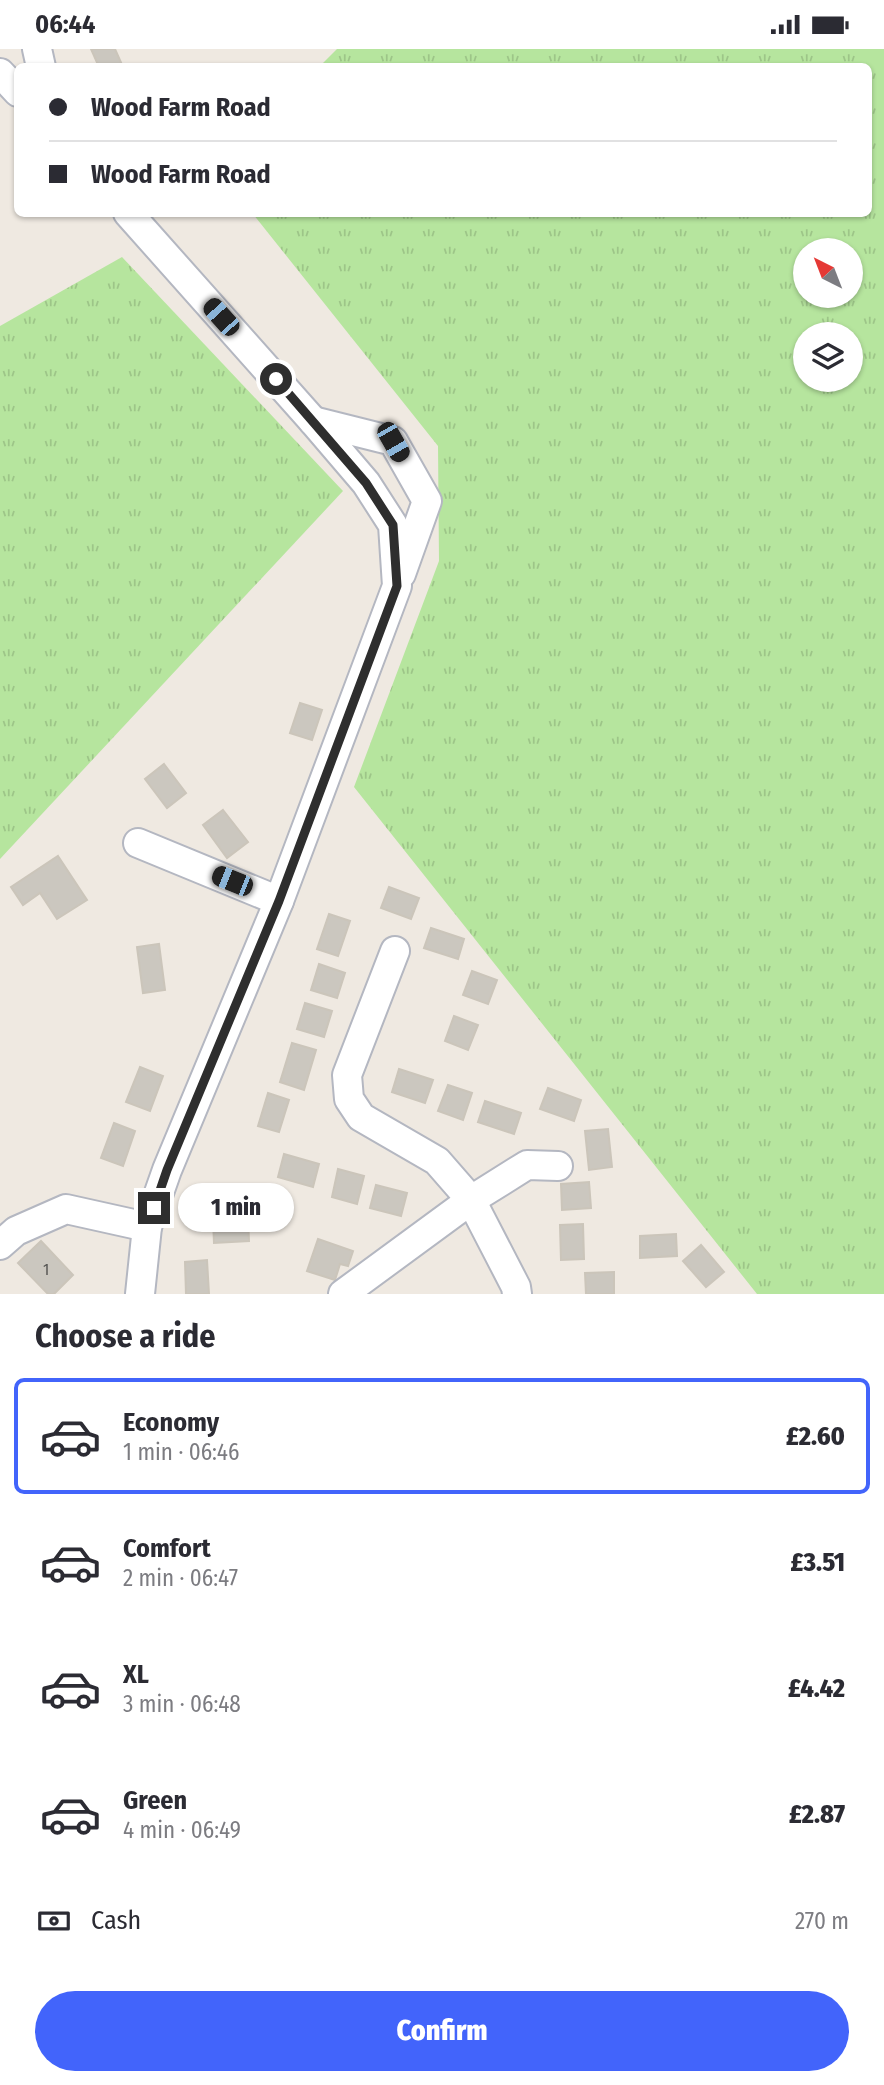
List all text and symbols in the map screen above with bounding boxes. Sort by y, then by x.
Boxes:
text: 06:44 [35,9,95,40]
text: Wood Farm Road [91,92,271,123]
text: Wood Farm Road [91,159,271,190]
north arrow [793,238,863,308]
map controls [793,238,863,392]
car [200,294,243,340]
button: layers [793,322,863,392]
route start [260,363,292,395]
car [374,419,413,465]
car [209,863,256,899]
callout: 1 min [178,1183,294,1233]
route end [138,1192,170,1224]
text: 1 min [211,1193,261,1221]
house number: 1 [43,1260,49,1279]
text: Choose a ride [35,1317,216,1355]
icon: car [39,1405,102,1468]
text: Economy [123,1407,219,1438]
text: £2.60 [786,1421,845,1452]
text: 1 min · 06:46 [123,1438,239,1466]
icon: car [39,1531,102,1594]
text: Comfort [123,1533,211,1564]
text: £3.51 [791,1547,845,1578]
text: 2 min · 06:47 [123,1564,238,1592]
icon: car [39,1657,102,1720]
text: XL [123,1659,149,1690]
text: £4.42 [788,1673,845,1704]
text: 3 min · 06:48 [123,1690,241,1718]
icon: car [39,1783,102,1846]
text: Green [123,1785,187,1816]
text: £2.87 [789,1799,845,1830]
text: 4 min · 06:49 [123,1816,241,1844]
icon: cash [35,1902,73,1940]
text: Cash [91,1905,141,1936]
text: 270 m [795,1907,849,1935]
button: Confirm [35,1991,849,2071]

